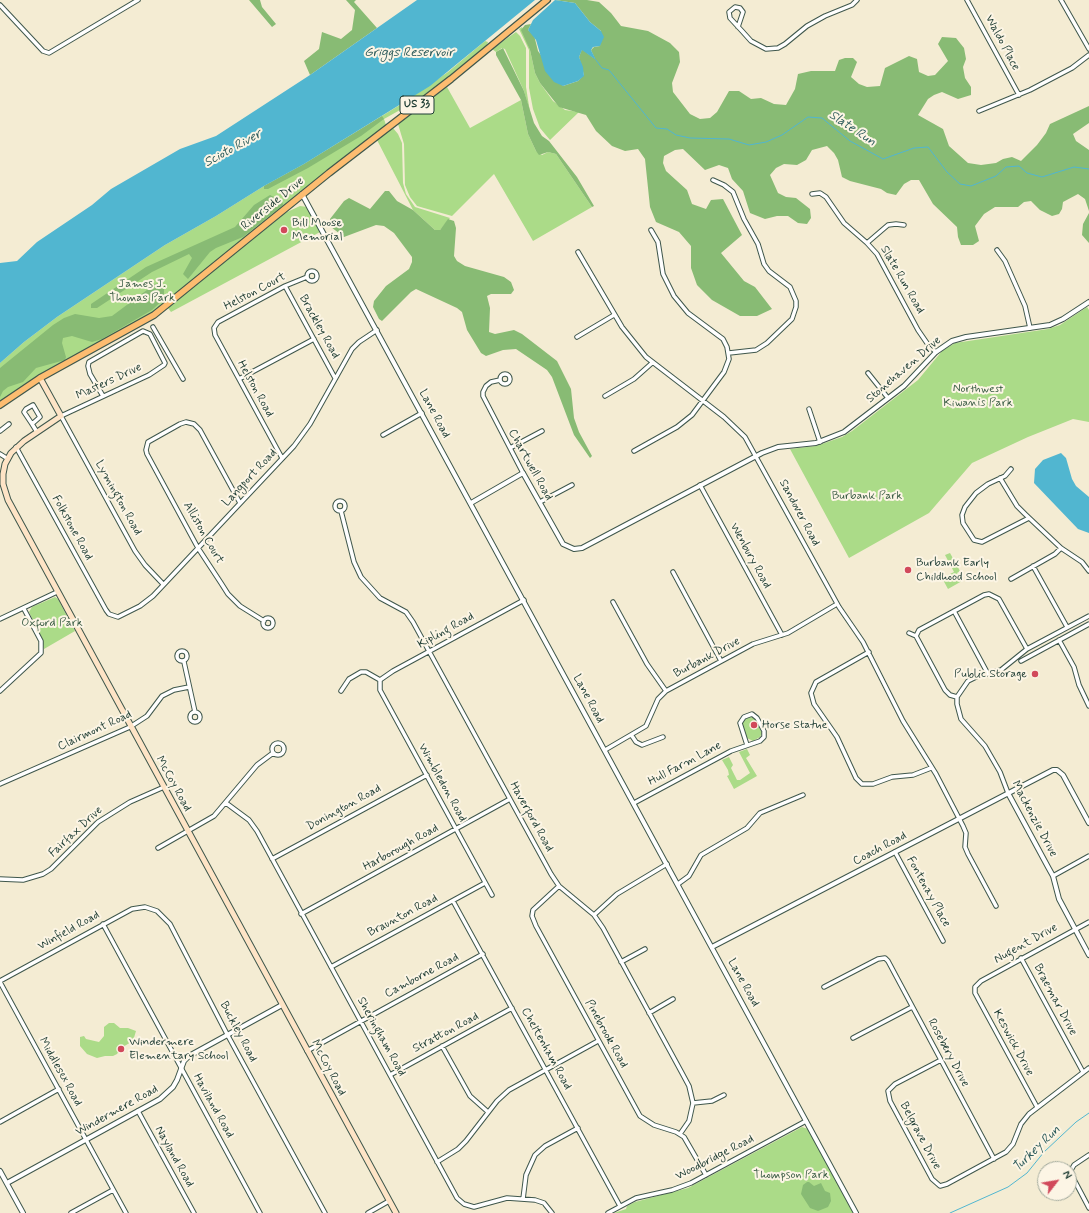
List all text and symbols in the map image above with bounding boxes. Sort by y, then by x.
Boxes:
street label: Waldo Place [981,13,1023,73]
water label: Griggs Reservoir [364,45,454,61]
road number: US 33 [400,96,434,114]
water label: Slate Run [826,108,878,150]
water label: Scioto River [202,127,264,171]
street label: Riverside Drive [239,174,307,234]
place label: Bill Moose Memorial [292,216,343,244]
marker: Bill Moose Memorial [279,225,289,235]
street label: Slate Run Road [877,243,927,317]
street label: Helston Court [222,270,288,314]
park label: James J. Thomas Park [109,277,175,305]
street label: Brackley Road [295,292,343,362]
street label: Stonehaven Drive [864,334,944,406]
street label: Helston Road [233,358,277,420]
street label: Masters Drive [74,360,144,404]
park label: Northwest Kiwanis Park [943,382,1013,410]
street label: Lane Road [415,387,453,441]
street label: Chartwell Road [504,427,556,503]
street label: Langport Road [220,446,280,510]
street label: Lymington Road [91,458,145,538]
street label: Sandover Road [775,477,823,549]
park label: Burbank Park [832,489,902,503]
street label: Folkstone Road [48,493,96,563]
street label: Alliston Court [180,500,226,566]
street label: Wenbury Road [726,521,774,591]
place label: Burbank Early Childhood School [916,556,997,584]
marker: Burbank Early Childhood School [903,565,913,575]
street label: Kipling Road [415,610,477,652]
park label: Oxford Park [21,616,83,630]
street label: Burbank Drive [671,634,743,682]
place label: Public Storage [954,667,1027,681]
marker: Public Storage [1030,669,1040,679]
street label: Lane Road [569,672,607,726]
street label: Clairmont Road [56,708,134,754]
place label: Horse Statue [762,718,827,732]
marker: Horse Statue [749,720,759,730]
street label: Hull Farm Lane [646,739,724,789]
street label: Wimbledon Road [414,741,470,825]
street label: McCoy Road [152,754,194,814]
street label: Mackenzie Drive [1008,778,1060,860]
street label: Haverford Road [506,779,556,855]
street label: Donington Road [304,782,384,834]
street label: Fairfax Drive [46,803,106,861]
street label: Harborough Road [361,821,441,875]
street label: Coach Road [851,829,909,869]
street label: Fontenay Place [903,854,953,930]
street label: Braunton Road [365,891,441,941]
street label: Winfield Road [36,908,102,954]
street label: Nugent Drive [992,921,1060,967]
street label: Camborne Road [382,950,462,1002]
street label: Lane Road [724,956,762,1010]
street label: Braemar Drive [1030,962,1080,1038]
street label: Sheringham Road [353,995,409,1079]
street label: Pinebrook Road [581,997,631,1071]
street label: Buckley Road [216,999,260,1065]
street label: Cheltenham Road [517,1005,575,1093]
street label: Keswick Drive [989,1007,1037,1079]
street label: Stratton Road [410,1010,482,1056]
street label: Rosebery Drive [924,1016,972,1090]
street label: Middlesex Road [35,1035,85,1109]
place label: Windermere Elementary School [129,1035,229,1063]
street label: McCoy Road [307,1038,349,1098]
marker: Windermere Elementary School [116,1044,126,1054]
street label: Haviland Road [189,1071,237,1141]
street label: Windermere Road [73,1082,161,1140]
street label: Belgrave Drive [896,1100,944,1172]
water label: Turkey Run [1010,1122,1064,1176]
street label: Nayland Road [151,1124,197,1190]
street label: Woodbridge Road [673,1132,757,1184]
north arrow [1037,1161,1077,1201]
park label: Thompson Park [753,1168,829,1182]
text: N [1059,1169,1074,1182]

